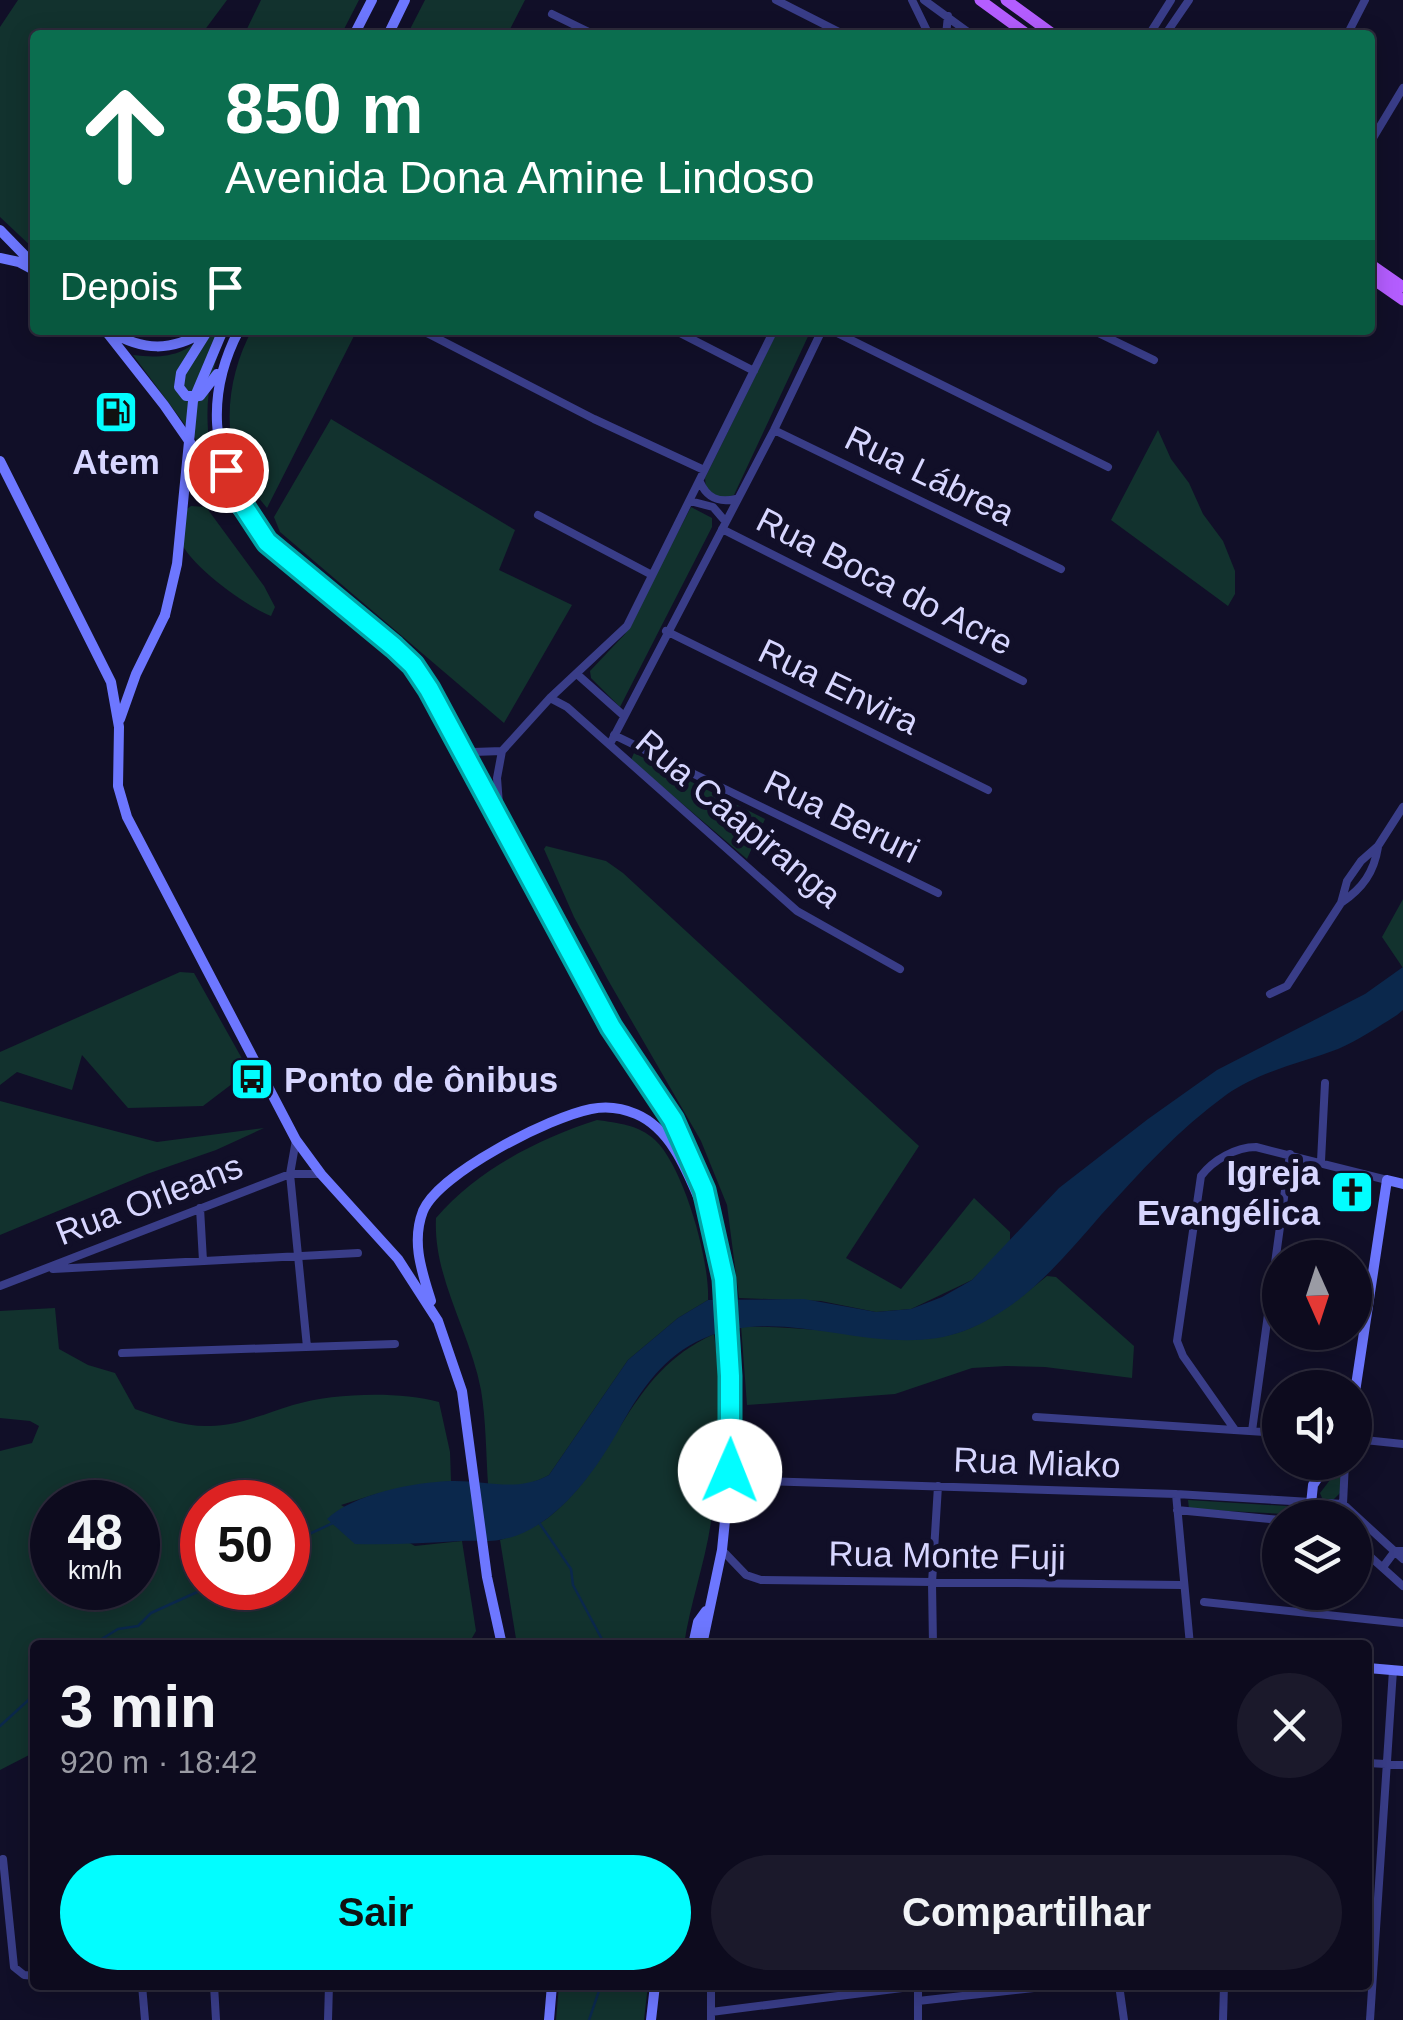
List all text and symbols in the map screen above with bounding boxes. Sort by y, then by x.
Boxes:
icon: ahead [60,70,190,200]
text: 850 m [225,70,423,148]
text: Avenida Dona Amine Lindoso [225,152,815,203]
icon: arrive [198,260,253,315]
text: Depois [60,266,178,308]
fuel station icon: Atem [93,389,139,435]
street label: Rua Lábrea [839,417,1021,533]
pin [184,428,269,513]
place label: Atem [72,442,160,481]
icon: arrive [199,443,254,498]
street label: Rua Boca do Acre [750,500,1020,662]
street label: Rua Envira [753,631,926,742]
street label: Rua Caapiranga [629,721,850,915]
street label: Rua Beruri [758,762,926,870]
bus stop icon: Ponto de ônibus [229,1056,275,1102]
place label: Ponto de ônibus [284,1060,558,1099]
street label: Rua Orleans [50,1146,248,1252]
place label: Igreja Evangélica [1137,1153,1321,1232]
church icon: Igreja Evangélica [1329,1169,1375,1215]
north arrow [1262,1240,1372,1350]
map controls [1262,1240,1372,1610]
button: sound [1262,1370,1372,1480]
position arrow [678,1419,782,1523]
street label: Rua Miako [953,1440,1121,1484]
speed limit sign: 50 [180,1480,310,1610]
button: layers [1262,1500,1372,1610]
text: 48 [67,1505,123,1561]
street label: Rua Monte Fuji [828,1533,1066,1577]
text: km/h [68,1556,122,1584]
text: 3 min [60,1673,217,1740]
button: close [1237,1673,1342,1778]
text: 920 m · 18:42 [60,1744,257,1780]
button: Sair [60,1855,691,1970]
button: Compartilhar [711,1855,1342,1970]

